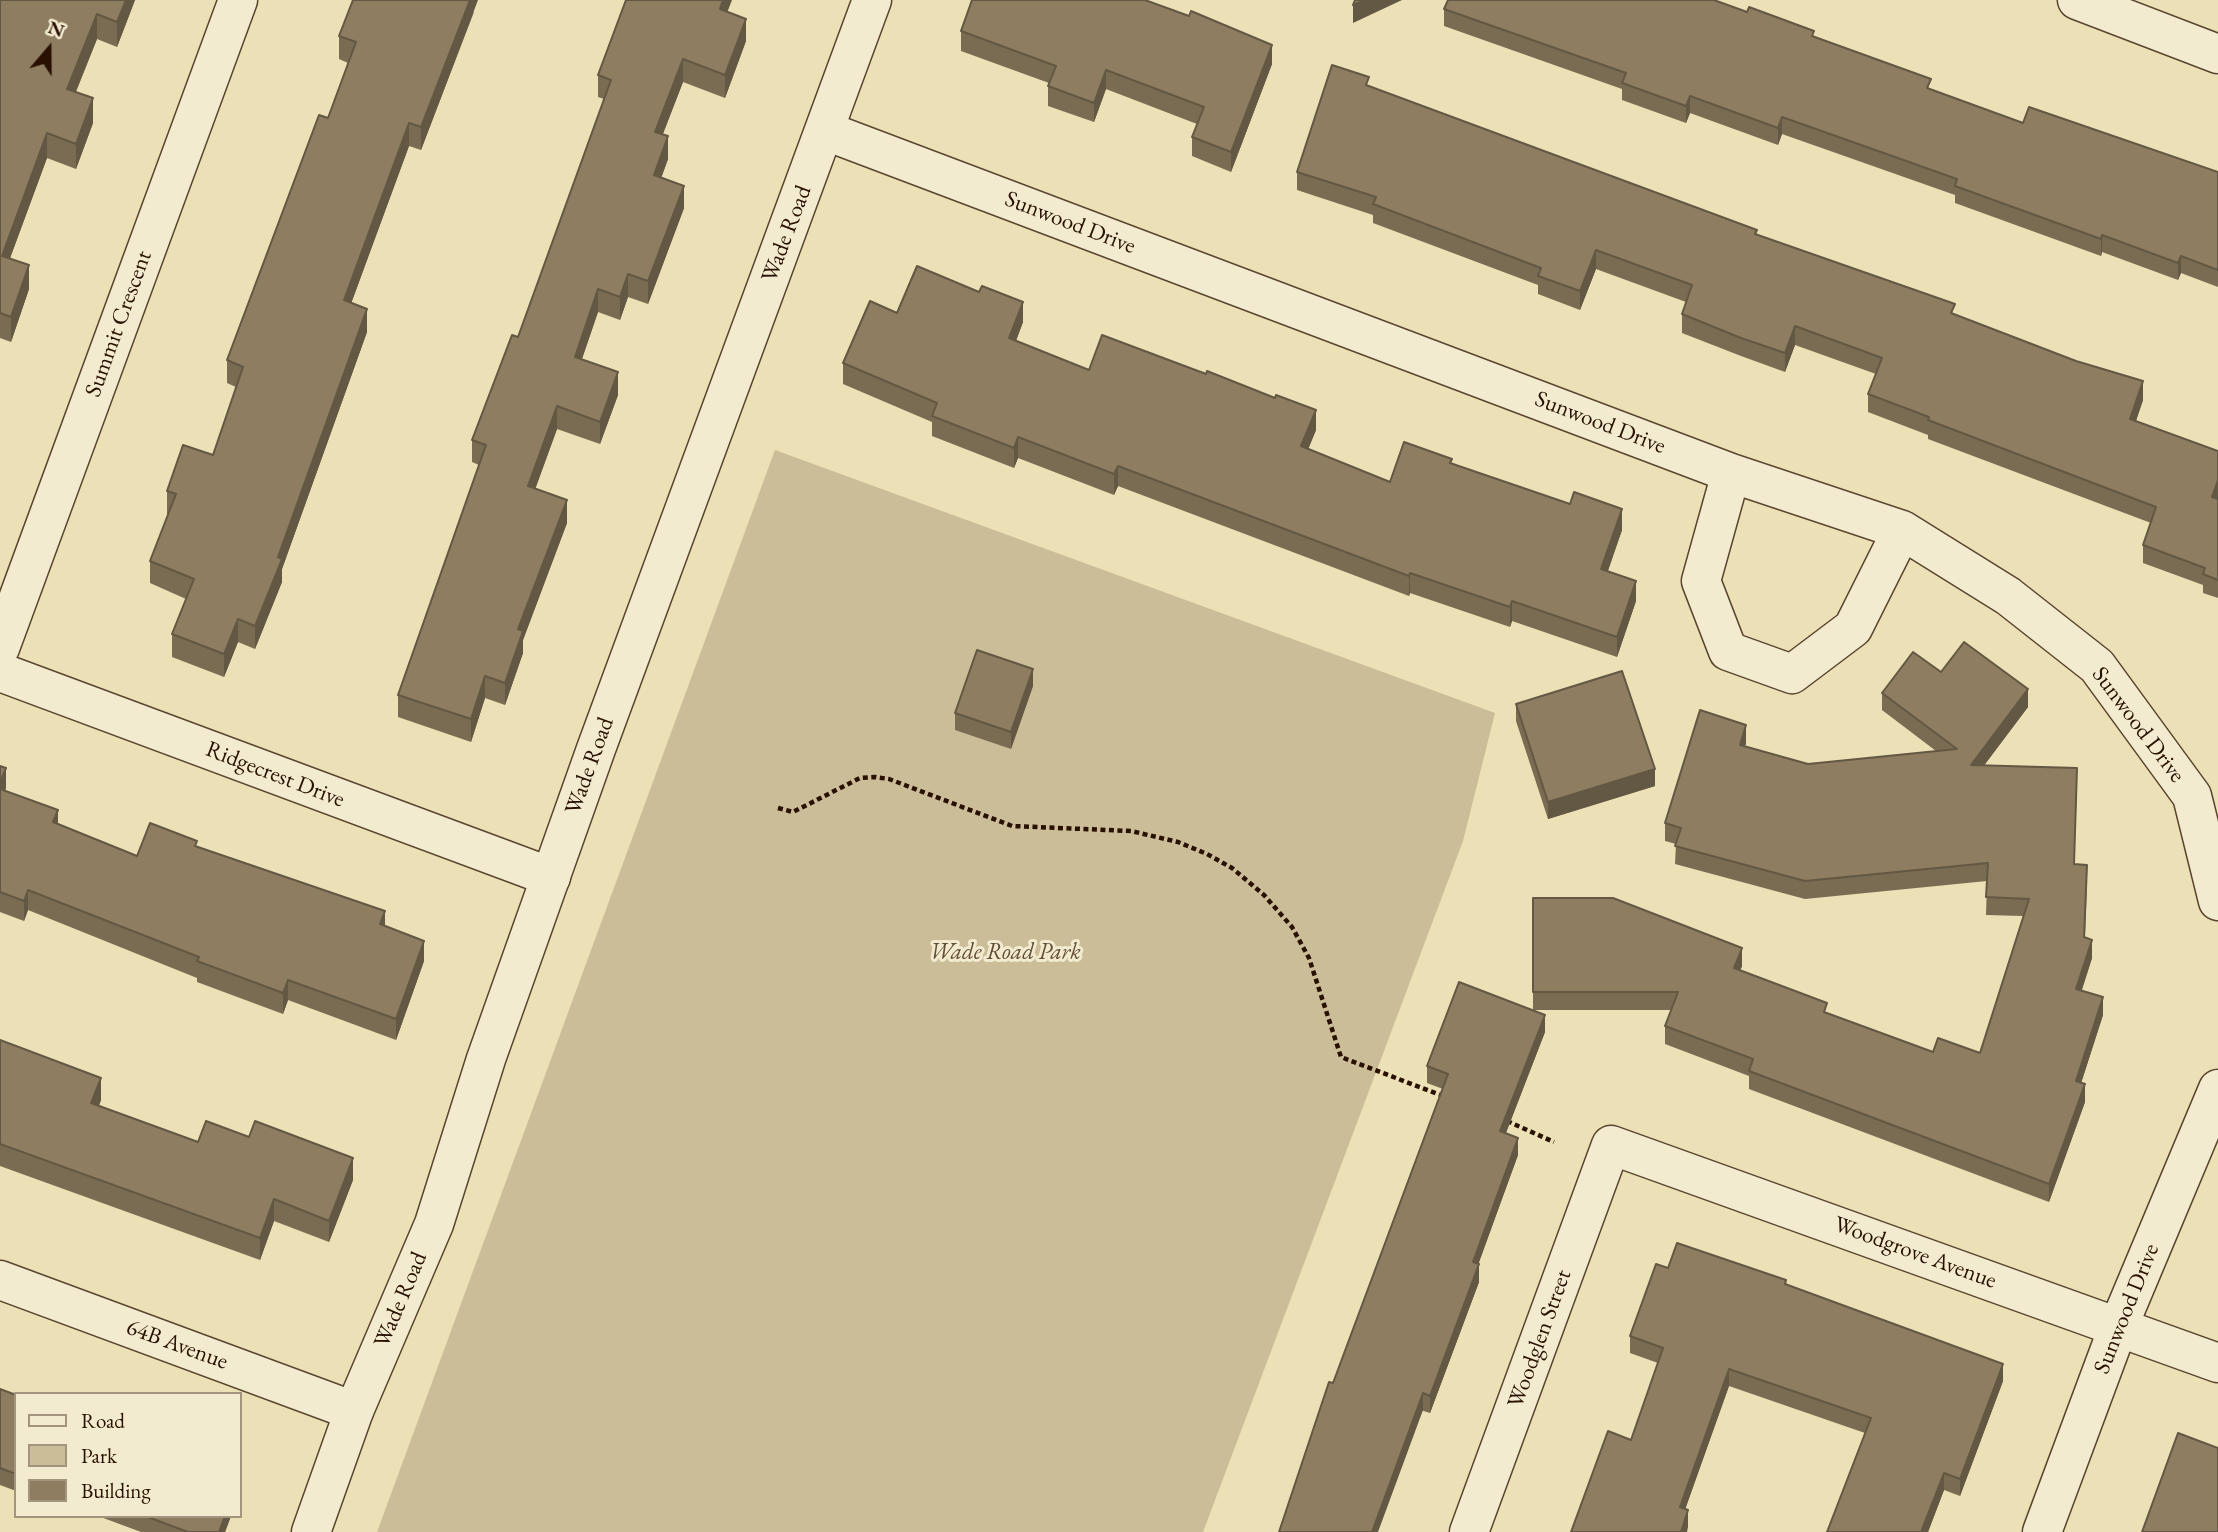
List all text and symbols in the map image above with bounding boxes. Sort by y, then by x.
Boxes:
north arrow [14,14,84,84]
text: N [45,14,68,43]
street label: Wade Road [756,182,818,286]
street label: Sunwood Drive [1001,185,1139,261]
street label: Summit Crescent [80,247,158,401]
street label: Sunwood Drive [1531,385,1669,461]
street label: Sunwood Drive [2086,662,2190,788]
street label: Wade Road [560,714,620,818]
street label: Ridgecrest Drive [202,736,348,814]
park label: Wade Road Park [929,939,1081,967]
street label: Woodgrove Avenue [1830,1211,2000,1295]
street label: Sunwood Drive [2088,1240,2166,1378]
street label: Wade Road [369,1248,433,1352]
street label: Woodglen Street [1502,1266,1578,1412]
street label: 64B Avenue [122,1314,232,1376]
legend [14,1392,242,1518]
text: Road [81,1407,125,1434]
text: Park [81,1442,117,1469]
text: Building [81,1477,151,1504]

